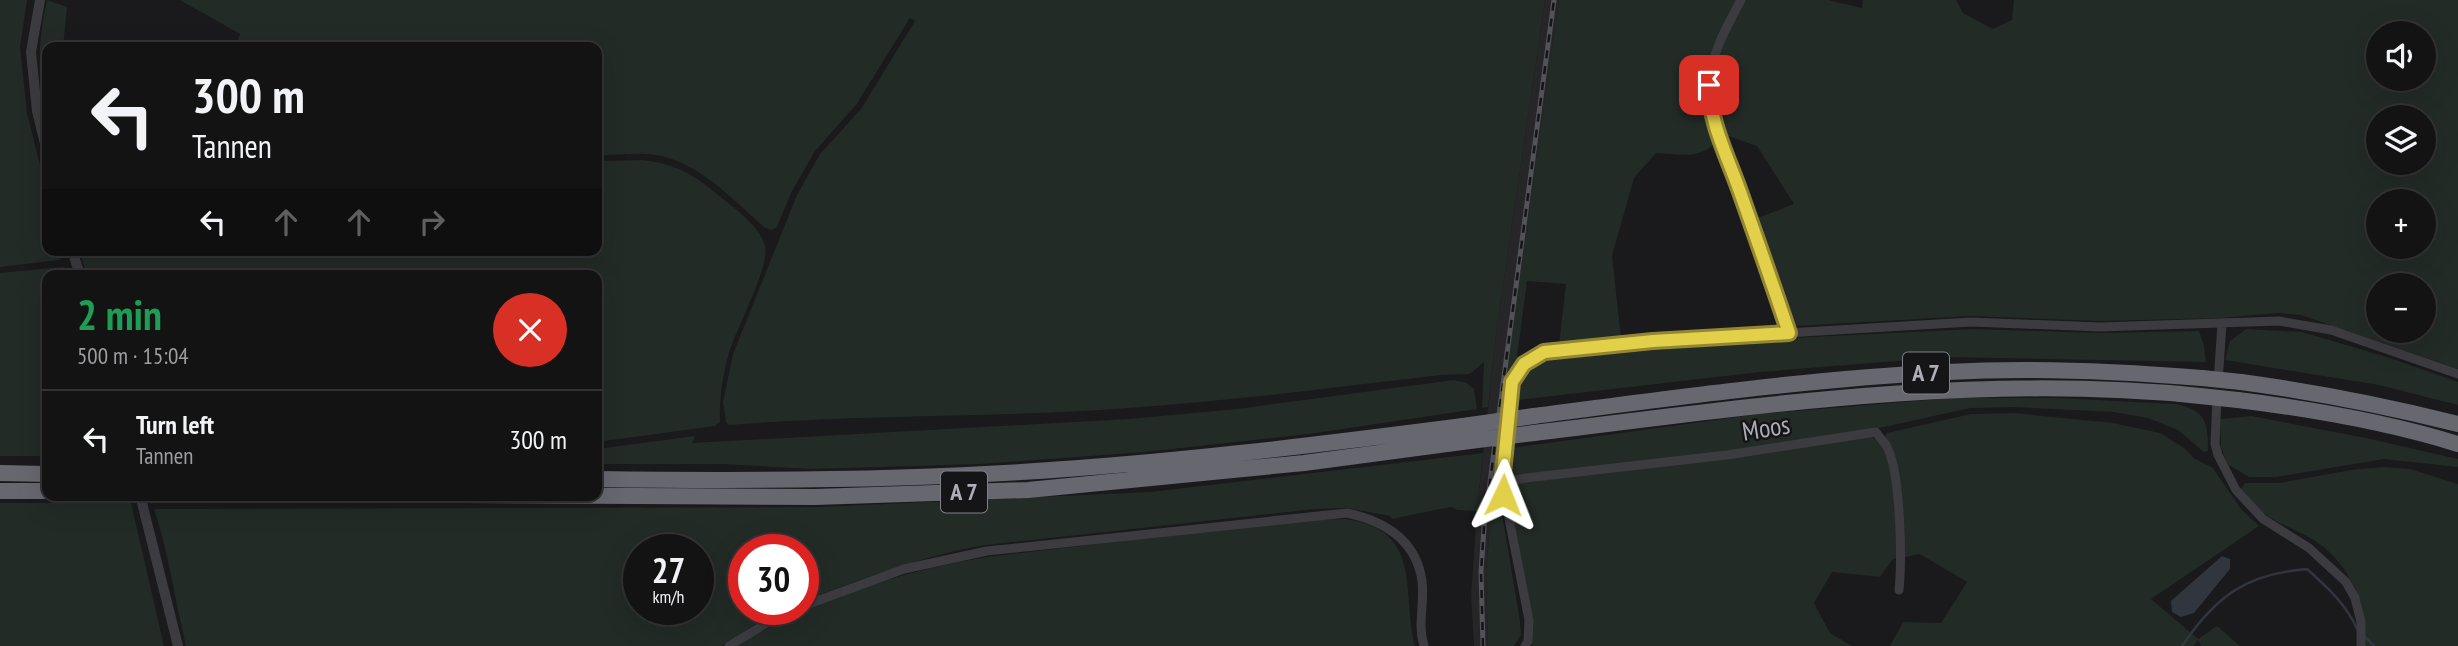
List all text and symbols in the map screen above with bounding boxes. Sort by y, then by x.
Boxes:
map controls [2366,21,2436,343]
button: sound [2366,21,2436,91]
pin [1679,55,1739,115]
text: 300 m [192,63,305,127]
icon: arrive [1690,66,1728,104]
icon: left [77,70,168,161]
button: layers [2366,105,2436,175]
text: Tannen [192,125,272,167]
button: + [2366,189,2436,259]
icon: left [194,203,232,241]
icon: ahead [267,203,305,241]
icon: ahead [340,203,378,241]
icon: right [413,203,451,241]
button: − [2366,273,2436,343]
text: 2 min [77,287,162,342]
button: close [493,293,567,367]
text: 500 m · 15:04 [77,341,189,370]
road number: A 7 [1903,352,1949,394]
street label: Moos [1740,407,1792,448]
text: Turn left [136,408,214,441]
icon: left [77,420,115,458]
text: 300 m [509,423,567,456]
text: Tannen [136,441,193,470]
position arrow [1466,458,1540,532]
road number: A 7 [941,472,987,512]
speed limit sign: 30 [728,534,819,625]
text: 27 [652,547,685,593]
text: km/h [653,585,684,608]

